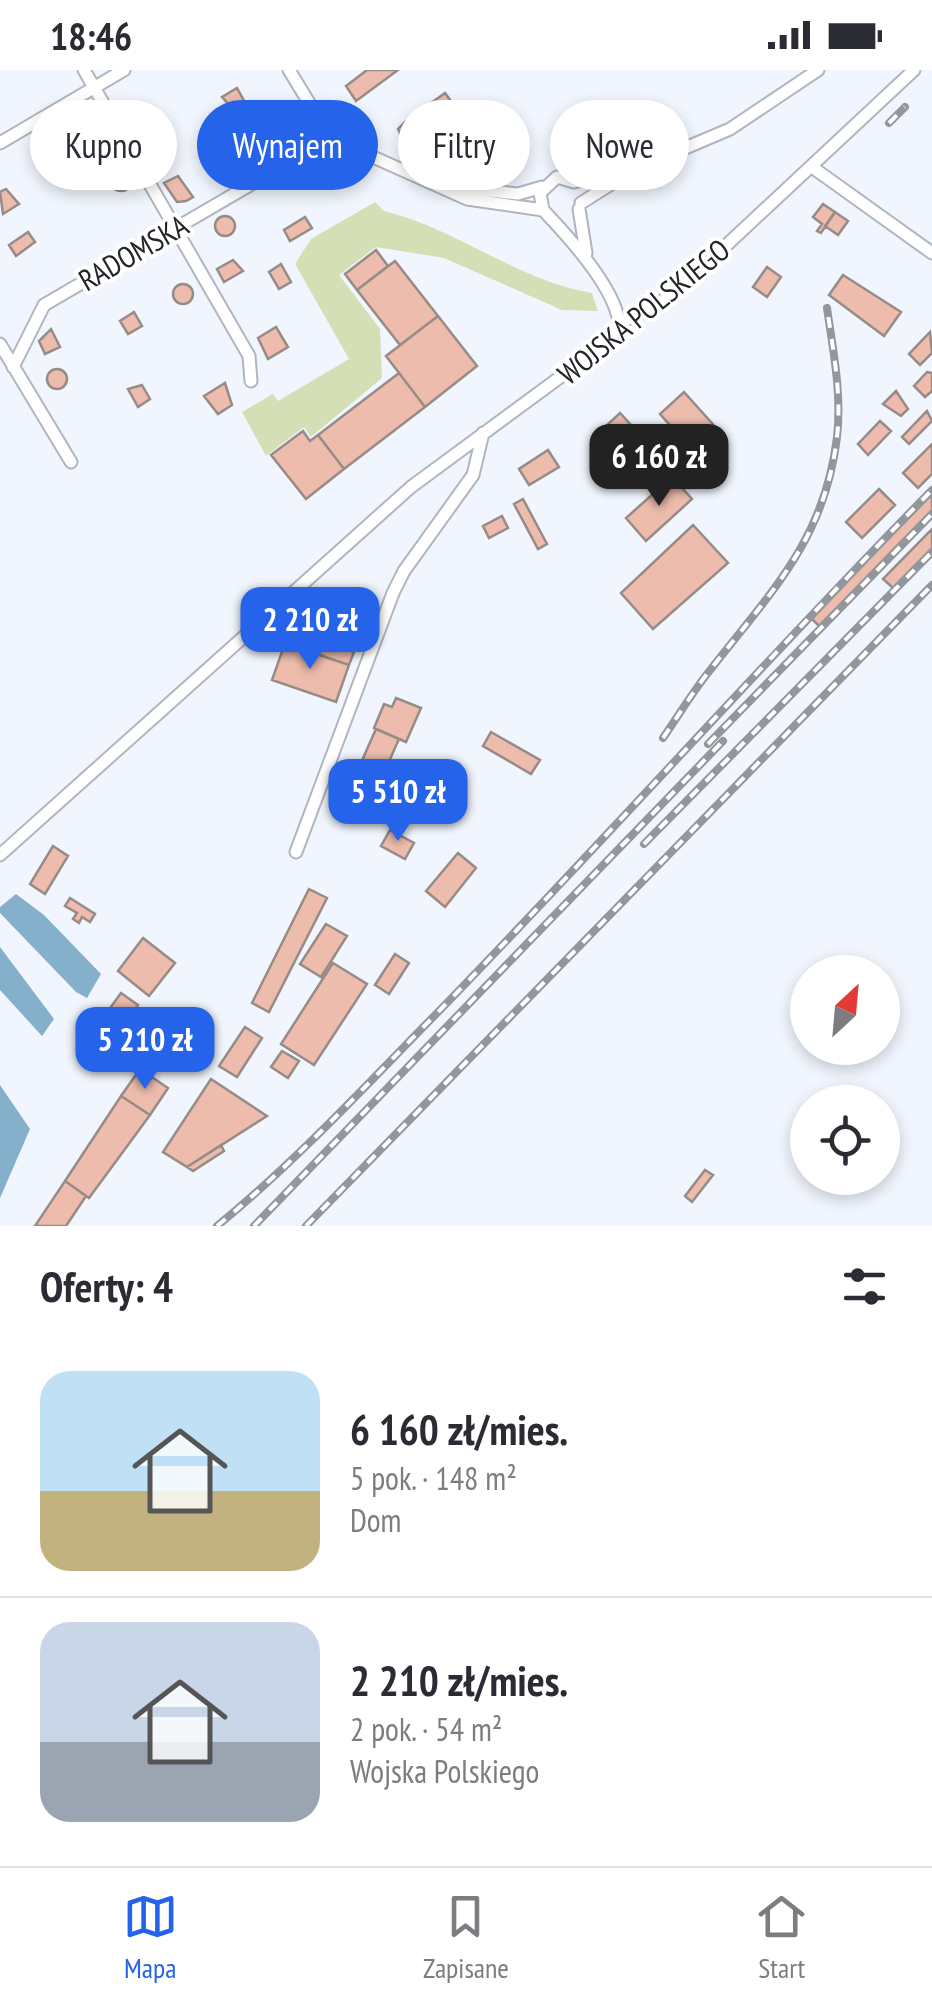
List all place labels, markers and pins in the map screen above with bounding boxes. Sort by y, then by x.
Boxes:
pin: 6 160 zł [556,424,762,509]
pin: 2 210 zł [207,587,413,672]
pin: 5 510 zł [295,759,501,844]
pin: 5 210 zł [42,1007,248,1092]

